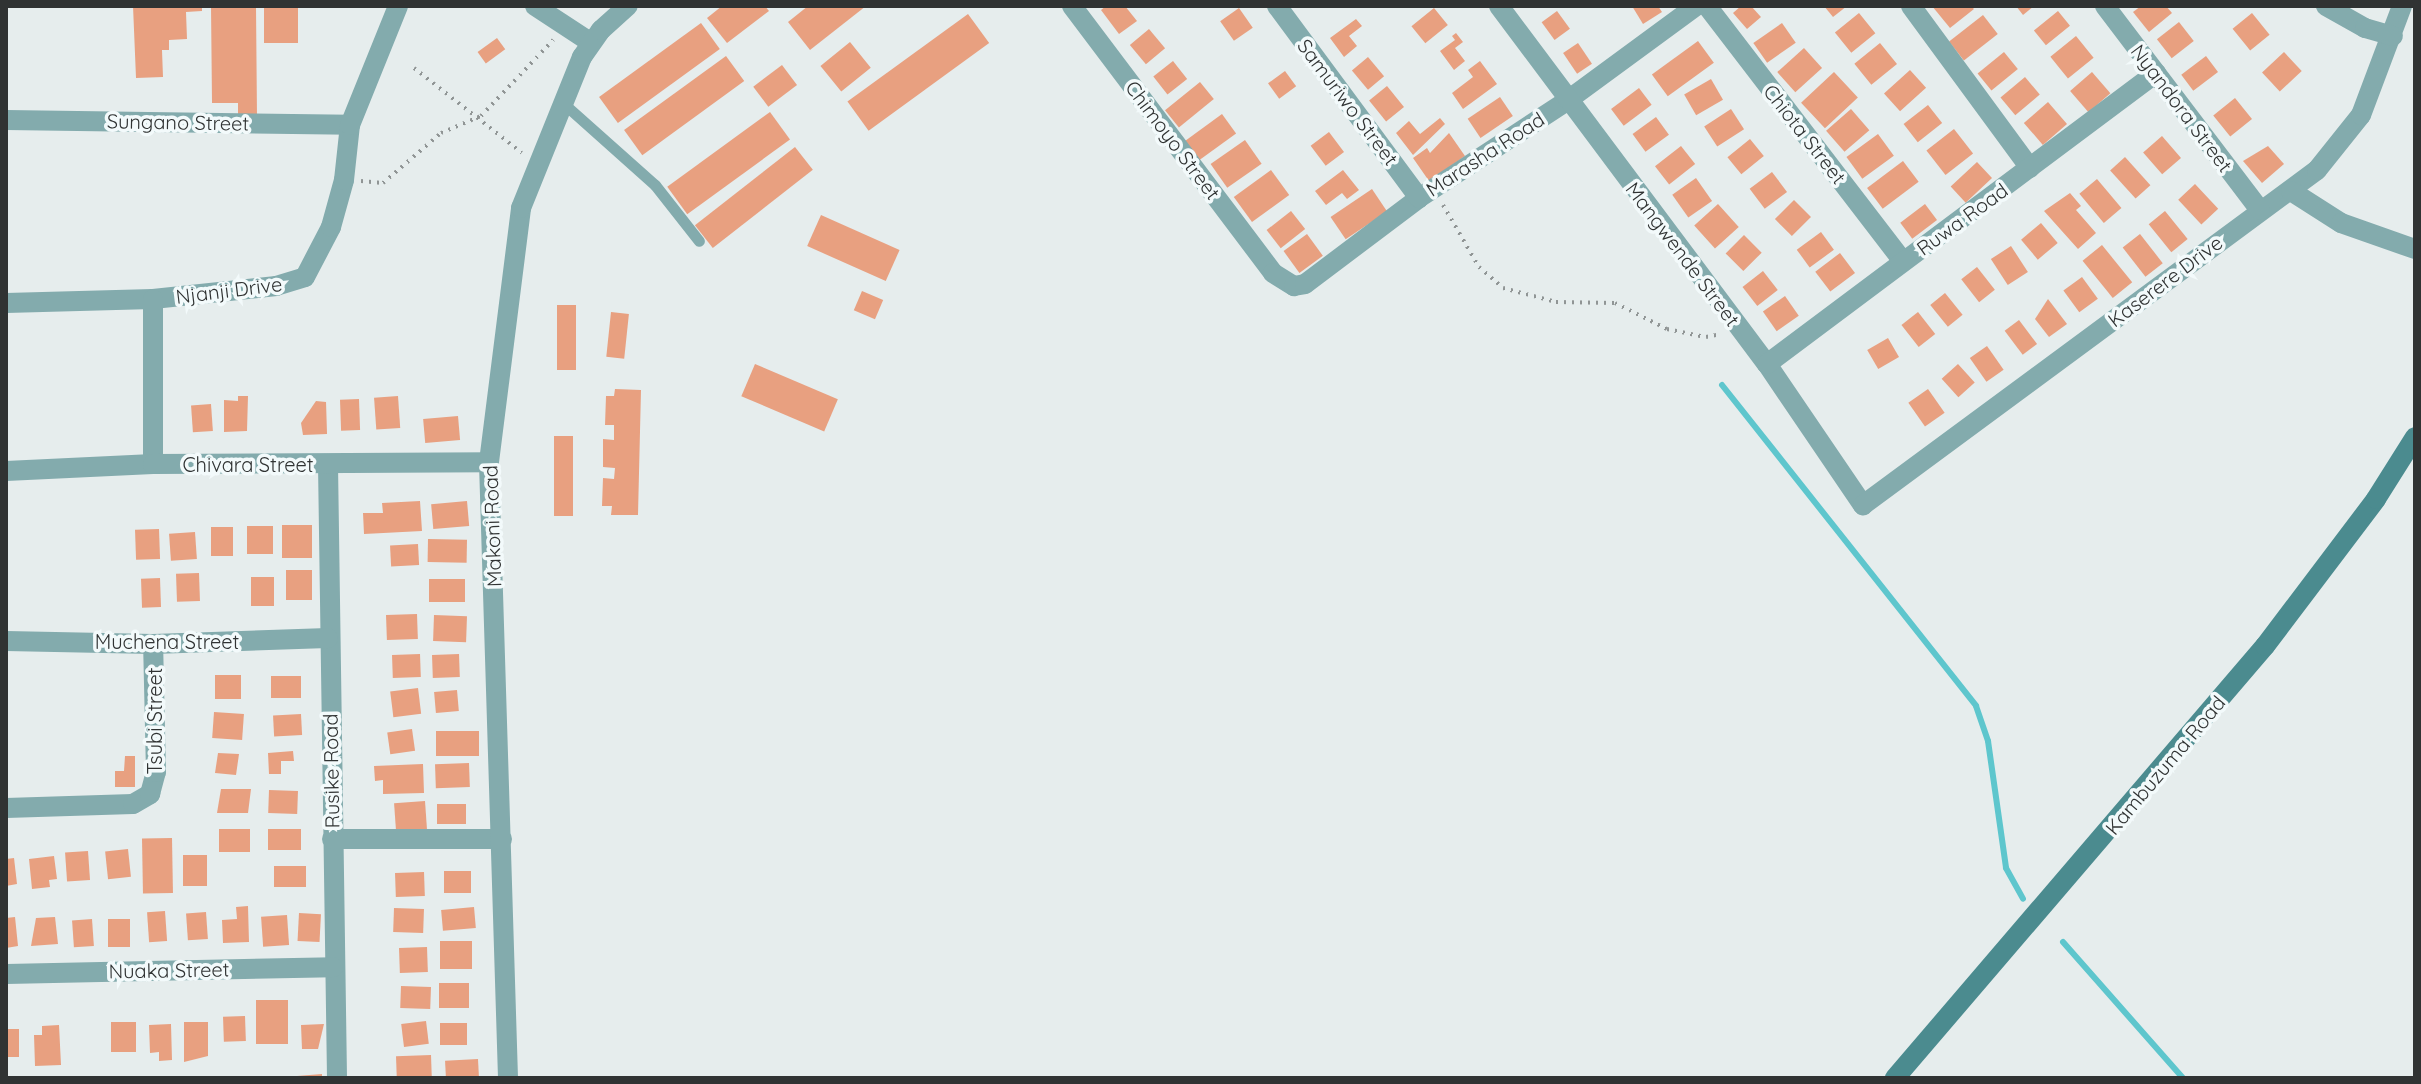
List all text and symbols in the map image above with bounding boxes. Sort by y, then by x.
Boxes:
street label: Samuriwo Street [1293,34,1403,170]
street label: Nyandora Street [2126,39,2238,177]
street label: Chimoyo Street [1121,76,1225,204]
street label: Chiota Street [1759,79,1851,189]
street label: Marasha Road [1421,107,1549,201]
street label: Sungano Street [107,109,249,135]
street label: Mangwende Street [1621,177,1745,331]
street label: Ruwa Road [1912,178,2012,260]
street label: Kaserere Drive [2103,230,2227,332]
street label: Njanji Drive [174,272,284,308]
street label: Chivara Street [182,452,314,476]
street label: Makoni Road [478,465,506,587]
street label: Muchena Street [95,629,239,653]
street label: Tsubi Street [142,667,166,775]
street label: Kambuzuma Road [2100,691,2230,839]
street label: Rusike Road [318,713,344,829]
street label: Nuaka Street [108,957,230,983]

